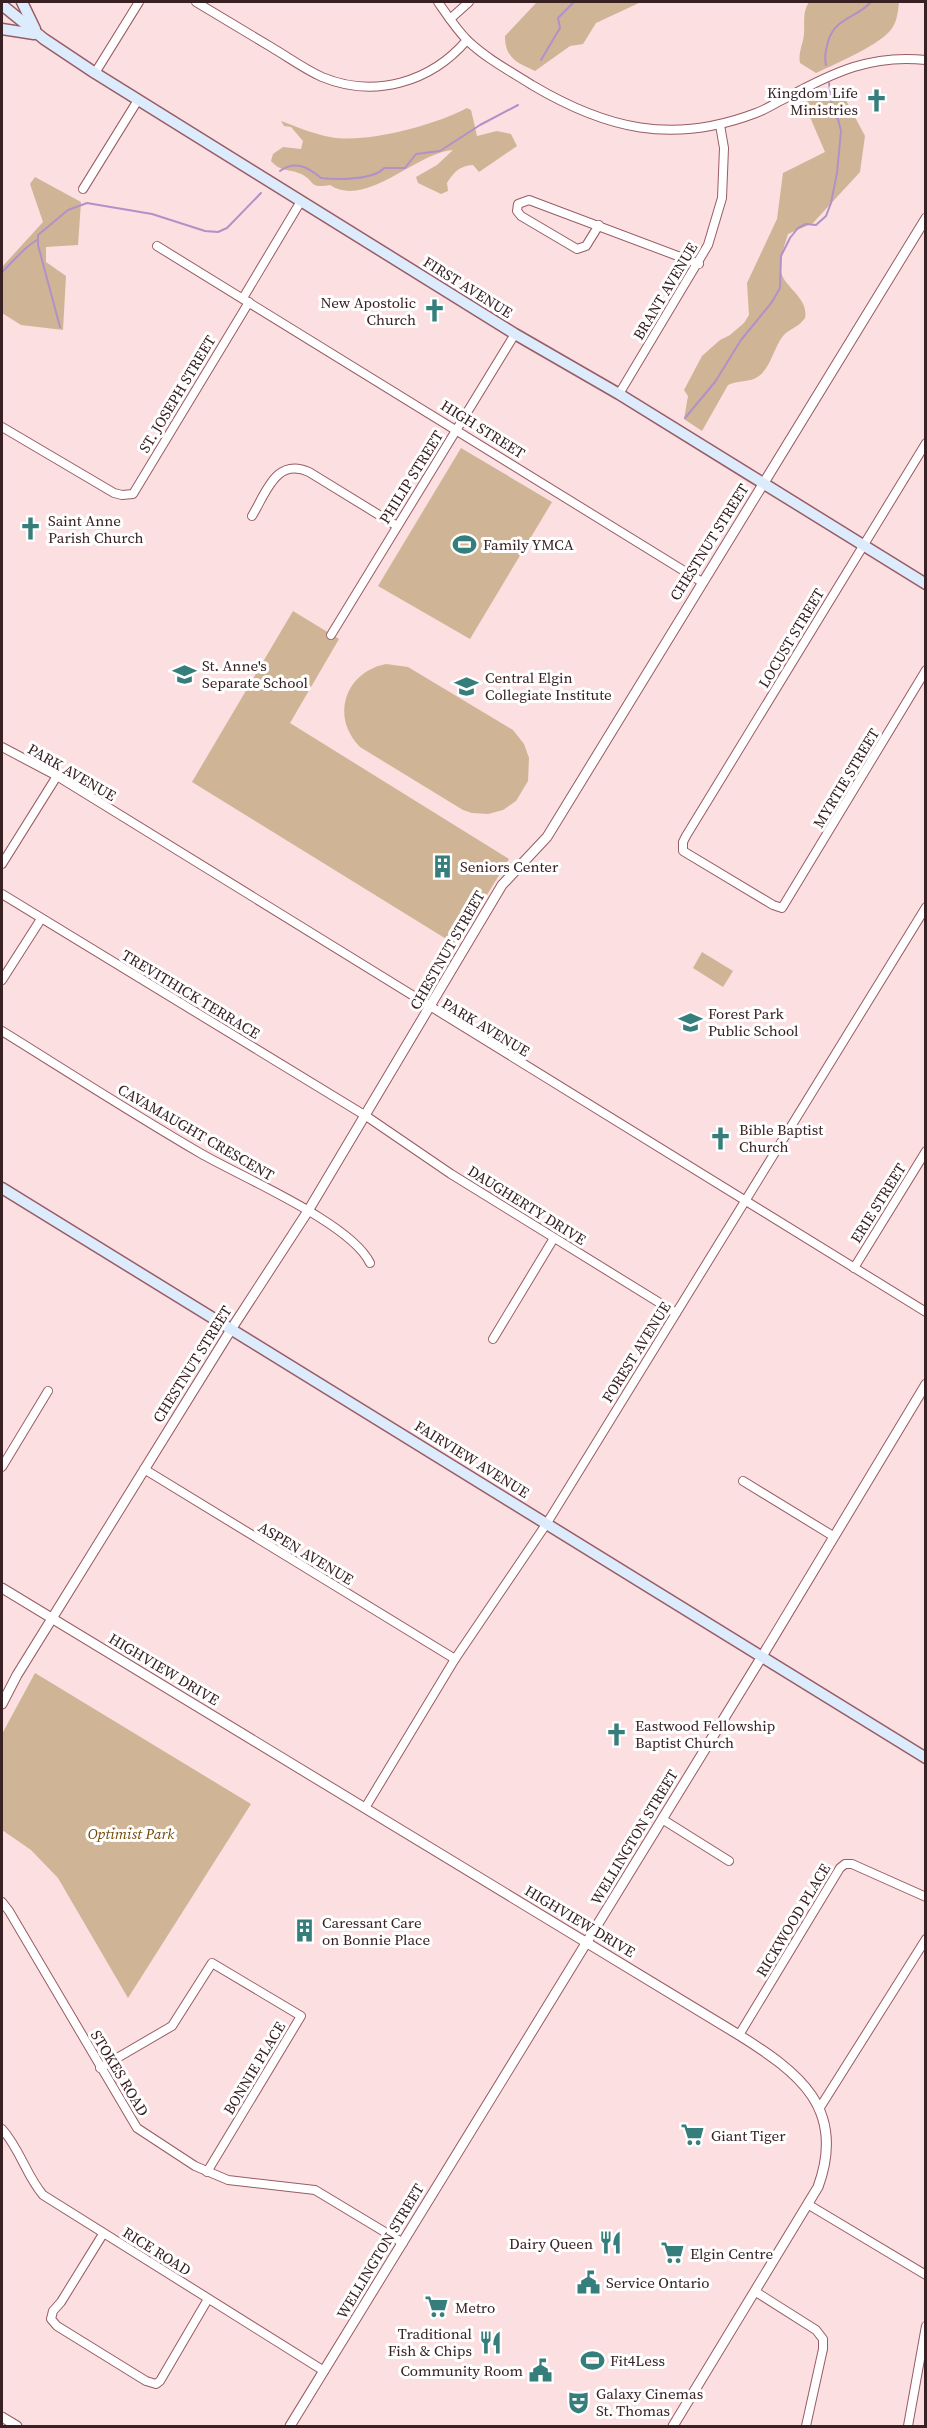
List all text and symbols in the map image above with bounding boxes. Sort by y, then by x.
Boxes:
place label: Kingdom Life Ministries [767,82,858,120]
church icon: Kingdom Life Ministries [863,88,889,114]
street label: BRANT AVENUE [628,238,702,344]
street label: FIRST AVENUE [419,251,517,323]
place label: New Apostolic Church [320,292,416,330]
church icon: New Apostolic Church [421,298,447,324]
street label: ST. JOSEPH STREET [134,331,220,457]
street label: HIGH STREET [437,395,529,463]
street label: PHILIP STREET [374,426,448,528]
street label: CHESTNUT STREET [665,479,753,605]
place label: Saint Anne Parish Church [48,510,144,548]
church icon: Saint Anne Parish Church [17,516,43,542]
sports icon: Family YMCA [452,531,478,557]
place label: Family YMCA [483,534,574,555]
street label: LOCUST STREET [753,584,829,692]
place label: St. Anne's Separate School [202,655,308,693]
school or university icon: St. Anne's Separate School [171,661,197,687]
place label: Central Elgin Collegiate Institute [485,667,612,705]
school or university icon: Central Elgin Collegiate Institute [454,673,480,699]
street label: MYRTIE STREET [808,724,884,832]
street label: PARK AVENUE [24,738,120,806]
building icon: Seniors Center [429,853,455,879]
place label: Seniors Center [460,856,559,877]
street label: CHESTNUT STREET [404,887,490,1013]
street label: TREVITHICK TERRACE [118,944,264,1044]
street label: PARK AVENUE [438,993,534,1061]
place label: Forest Park Public School [708,1003,799,1041]
school or university icon: Forest Park Public School [677,1009,703,1035]
street label: CAVAMAUGHT CRESCENT [114,1079,278,1185]
place label: Bible Baptist Church [739,1119,823,1157]
church icon: Bible Baptist Church [708,1125,734,1151]
street label: ERIE STREET [845,1159,911,1247]
street label: DAUGHERTY DRIVE [464,1160,590,1250]
street label: FOREST AVENUE [597,1298,675,1406]
street label: CHESTNUT STREET [148,1301,236,1427]
street label: FAIRVIEW AVENUE [411,1415,533,1503]
street label: ASPEN AVENUE [254,1516,358,1590]
street label: HIGHVIEW DRIVE [105,1628,223,1710]
place label: Eastwood Fellowship Baptist Church [635,1715,776,1753]
church icon: Eastwood Fellowship Baptist Church [604,1721,630,1747]
street label: WELLINGTON STREET [585,1765,683,1909]
park label: Optimist Park [88,1823,175,1844]
street label: RICKWOOD PLACE [751,1859,835,1981]
street label: HIGHVIEW DRIVE [521,1880,639,1962]
place label: Caressant Care on Bonnie Place [322,1912,430,1950]
building icon: Caressant Care on Bonnie Place [291,1918,317,1944]
street label: BONNIE PLACE [218,2018,290,2118]
street label: STOKES ROAD [86,2026,154,2120]
supermarket icon: Giant Tiger [680,2122,706,2148]
place label: Giant Tiger [711,2125,786,2146]
street label: WELLINGTON STREET [331,2179,429,2323]
street label: RICE ROAD [119,2222,195,2280]
restaurant icon: Dairy Queen [598,2230,624,2256]
place label: Dairy Queen [509,2233,593,2254]
supermarket icon: Elgin Centre [659,2240,685,2266]
place label: Elgin Centre [690,2243,773,2264]
public building icon: Service Ontario [575,2269,601,2295]
place label: Service Ontario [606,2272,709,2293]
supermarket icon: Metro [424,2294,450,2320]
place label: Metro [455,2297,495,2318]
place label: Traditional Fish & Chips [388,2323,473,2361]
restaurant icon: Traditional Fish & Chips [477,2329,503,2355]
sports icon: Fit4Less [579,2347,605,2373]
place label: Fit4Less [610,2350,665,2371]
public building icon: Community Room [528,2357,554,2383]
place label: Community Room [400,2360,523,2381]
place label: Galaxy Cinemas St. Thomas [596,2383,703,2421]
theatre icon: Galaxy Cinemas St. Thomas [565,2389,591,2415]

